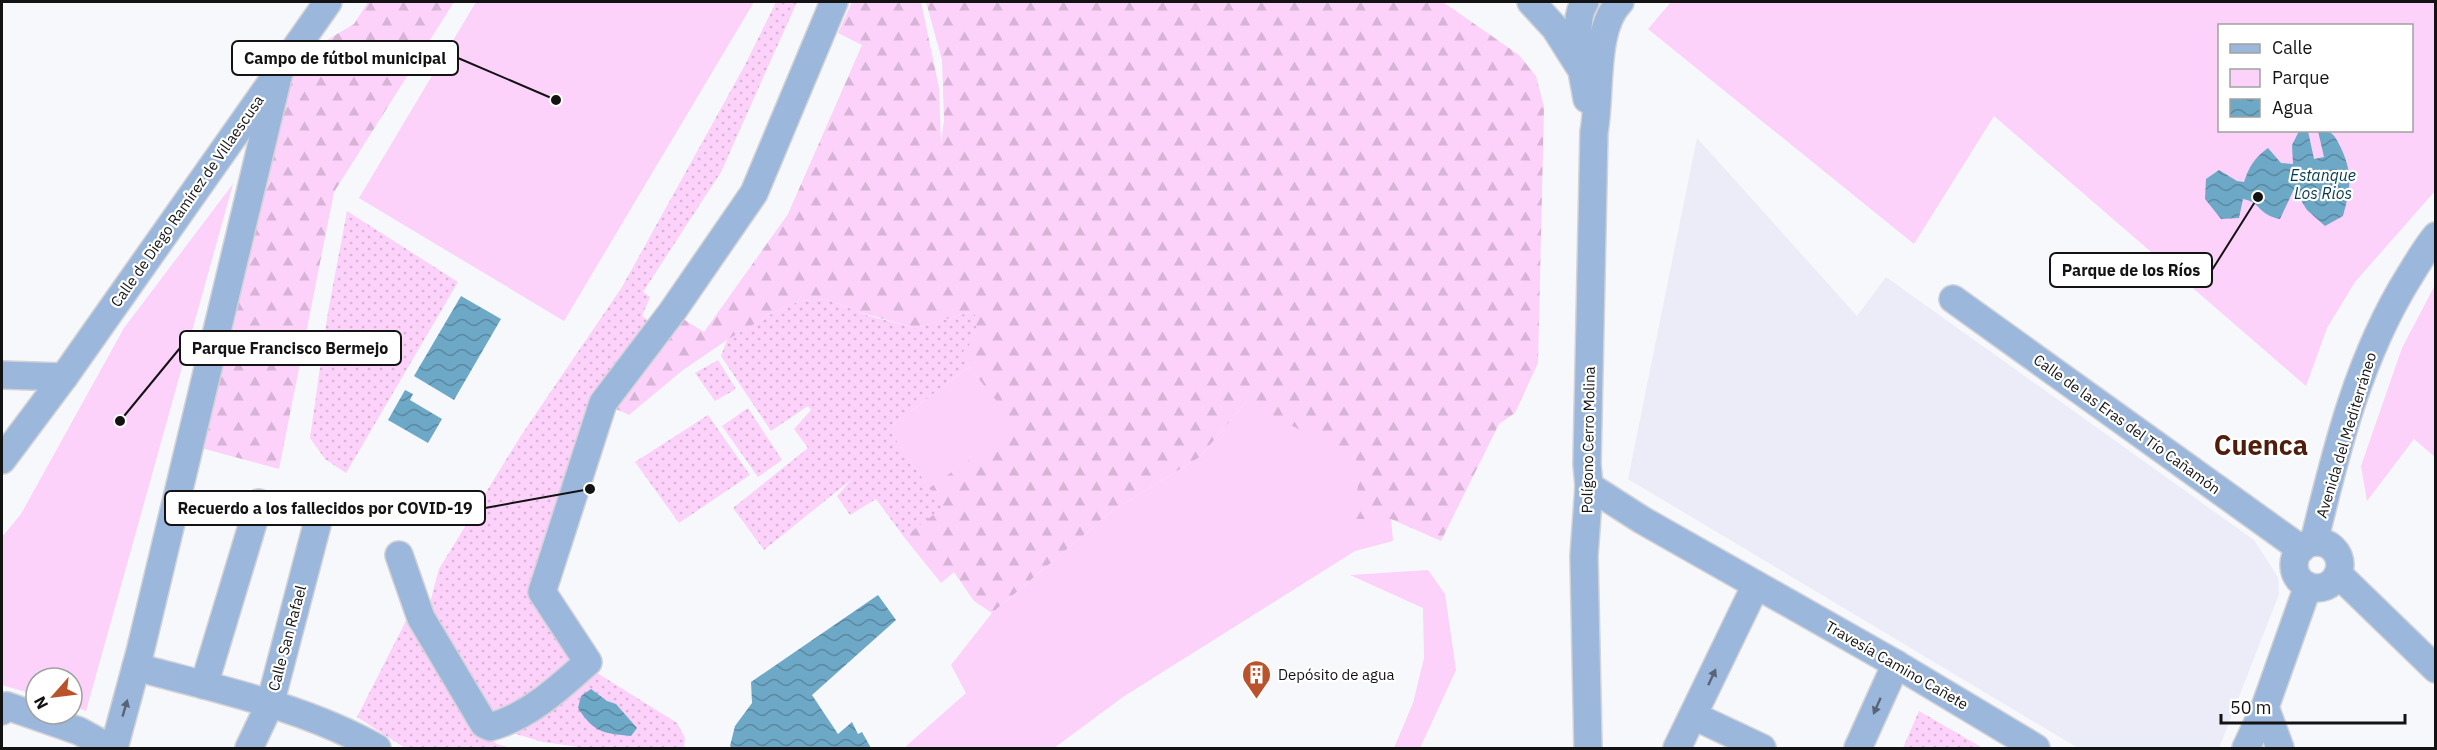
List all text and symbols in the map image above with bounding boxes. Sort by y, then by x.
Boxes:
legend [2218,24,2413,132]
text: Calle [2272,36,2312,59]
callout: Campo de fútbol municipal [232,41,458,75]
text: Campo de fútbol municipal [244,48,446,68]
text: Parque [2272,66,2330,89]
street label: Calle de Diego Ramírez de Villaescusa [106,91,268,311]
text: Agua [2272,96,2313,119]
water label: Estanque Los Rios [2290,165,2356,203]
callout: Parque de los Ríos [2050,253,2212,287]
text: Parque de los Ríos [2062,260,2200,280]
callout: Parque Francisco Bermejo [180,331,401,365]
text: Parque Francisco Bermejo [192,338,388,358]
street label: Calle de las Eras del Tío Cañamón [2030,350,2224,498]
street label: Avenida del Mediterráneo [2312,350,2380,520]
street label: Polígono Cerro Molina [1577,366,1599,514]
district label: Cuenca [2214,427,2308,462]
callout: Recuerdo a los fallecidos por COVID-19 [165,491,485,525]
text: Recuerdo a los fallecidos por COVID-19 [177,498,473,518]
street label: Calle San Rafael [264,583,310,693]
street label: Travesía Camino Cañete [1822,616,1972,714]
building icon: Depósito de agua [1241,658,1273,700]
place label: Depósito de agua [1278,665,1394,684]
north arrow [24,666,84,726]
one-way arrow [1708,669,1717,686]
scale bar [2221,687,2406,725]
text: N [29,693,52,713]
text: 50 m [2230,696,2272,719]
one-way arrow [121,698,130,716]
one-way arrow [1872,698,1882,716]

